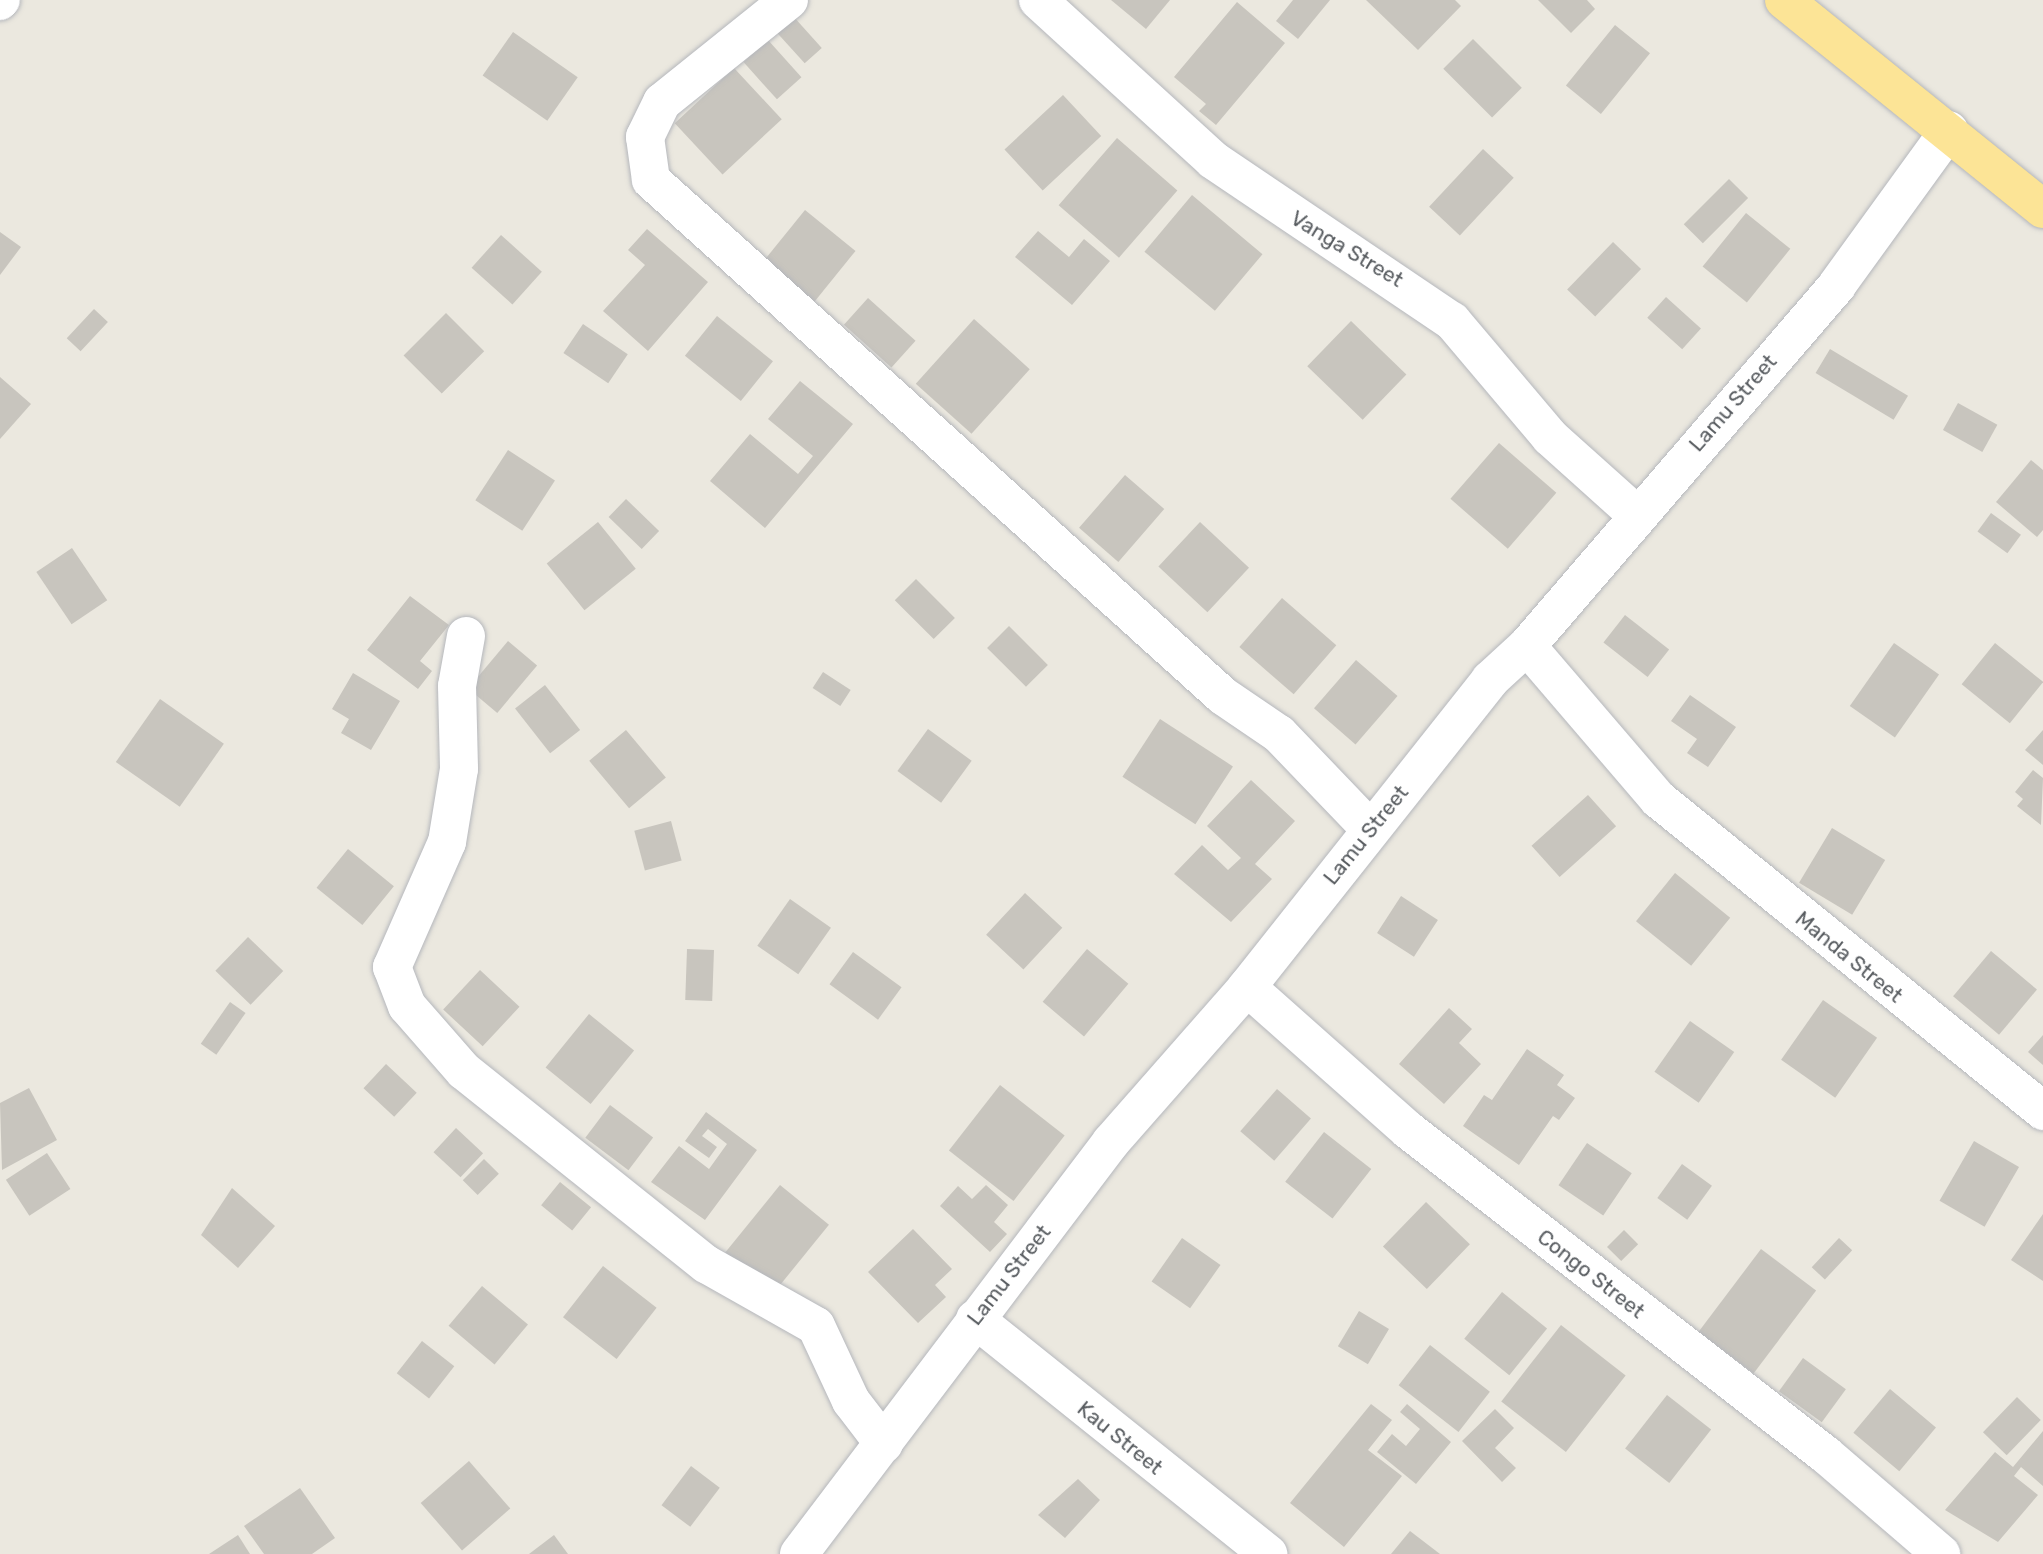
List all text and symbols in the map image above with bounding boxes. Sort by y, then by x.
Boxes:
street label: Vanga Street [1286,206,1408,292]
street label: Lamu Street [1684,349,1782,457]
street label: Lamu Street [1318,780,1414,890]
street label: Manda Street [1790,906,1908,1008]
street label: Lamu Street [962,1220,1056,1330]
street label: Congo Street [1532,1224,1650,1324]
street label: Kau Street [1072,1396,1168,1480]

